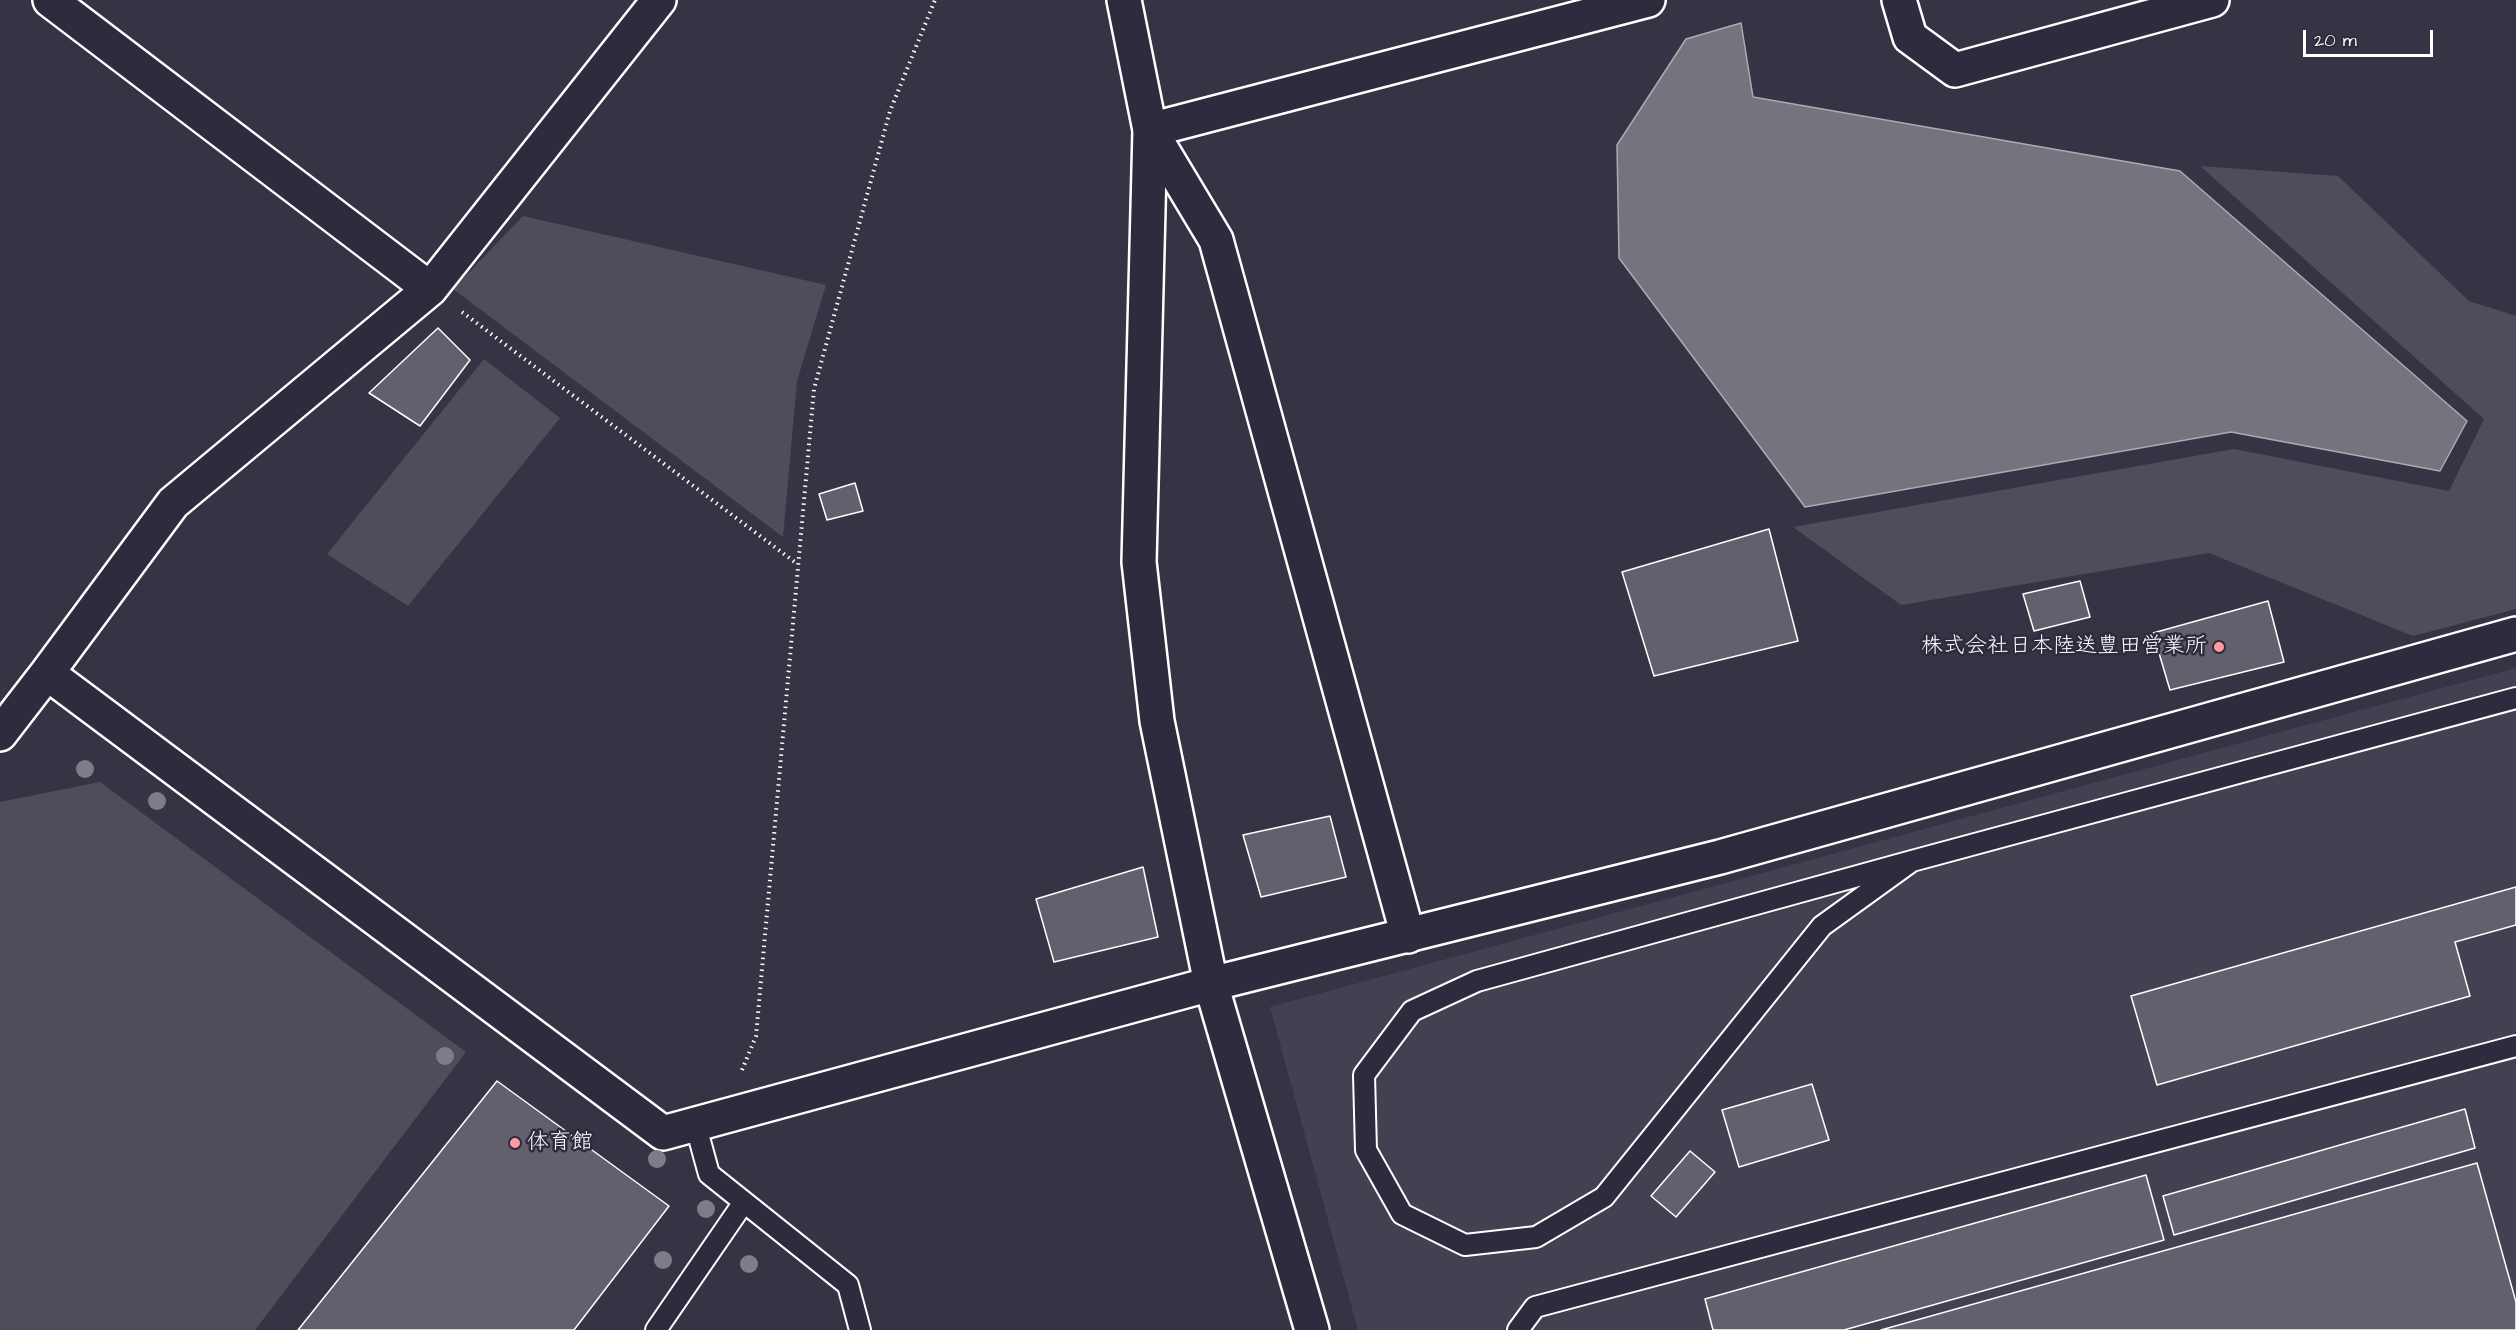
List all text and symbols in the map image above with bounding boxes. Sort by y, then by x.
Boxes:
scale bar [2306,18,2436,56]
text: 20 m [2314,28,2357,53]
place label: 株式会社日本陸送豊田営業所 [1921,634,2207,660]
marker: 株式会社日本陸送豊田営業所 [2212,640,2226,654]
place label: 体育館 [527,1130,593,1156]
marker: 体育館 [508,1136,522,1150]

